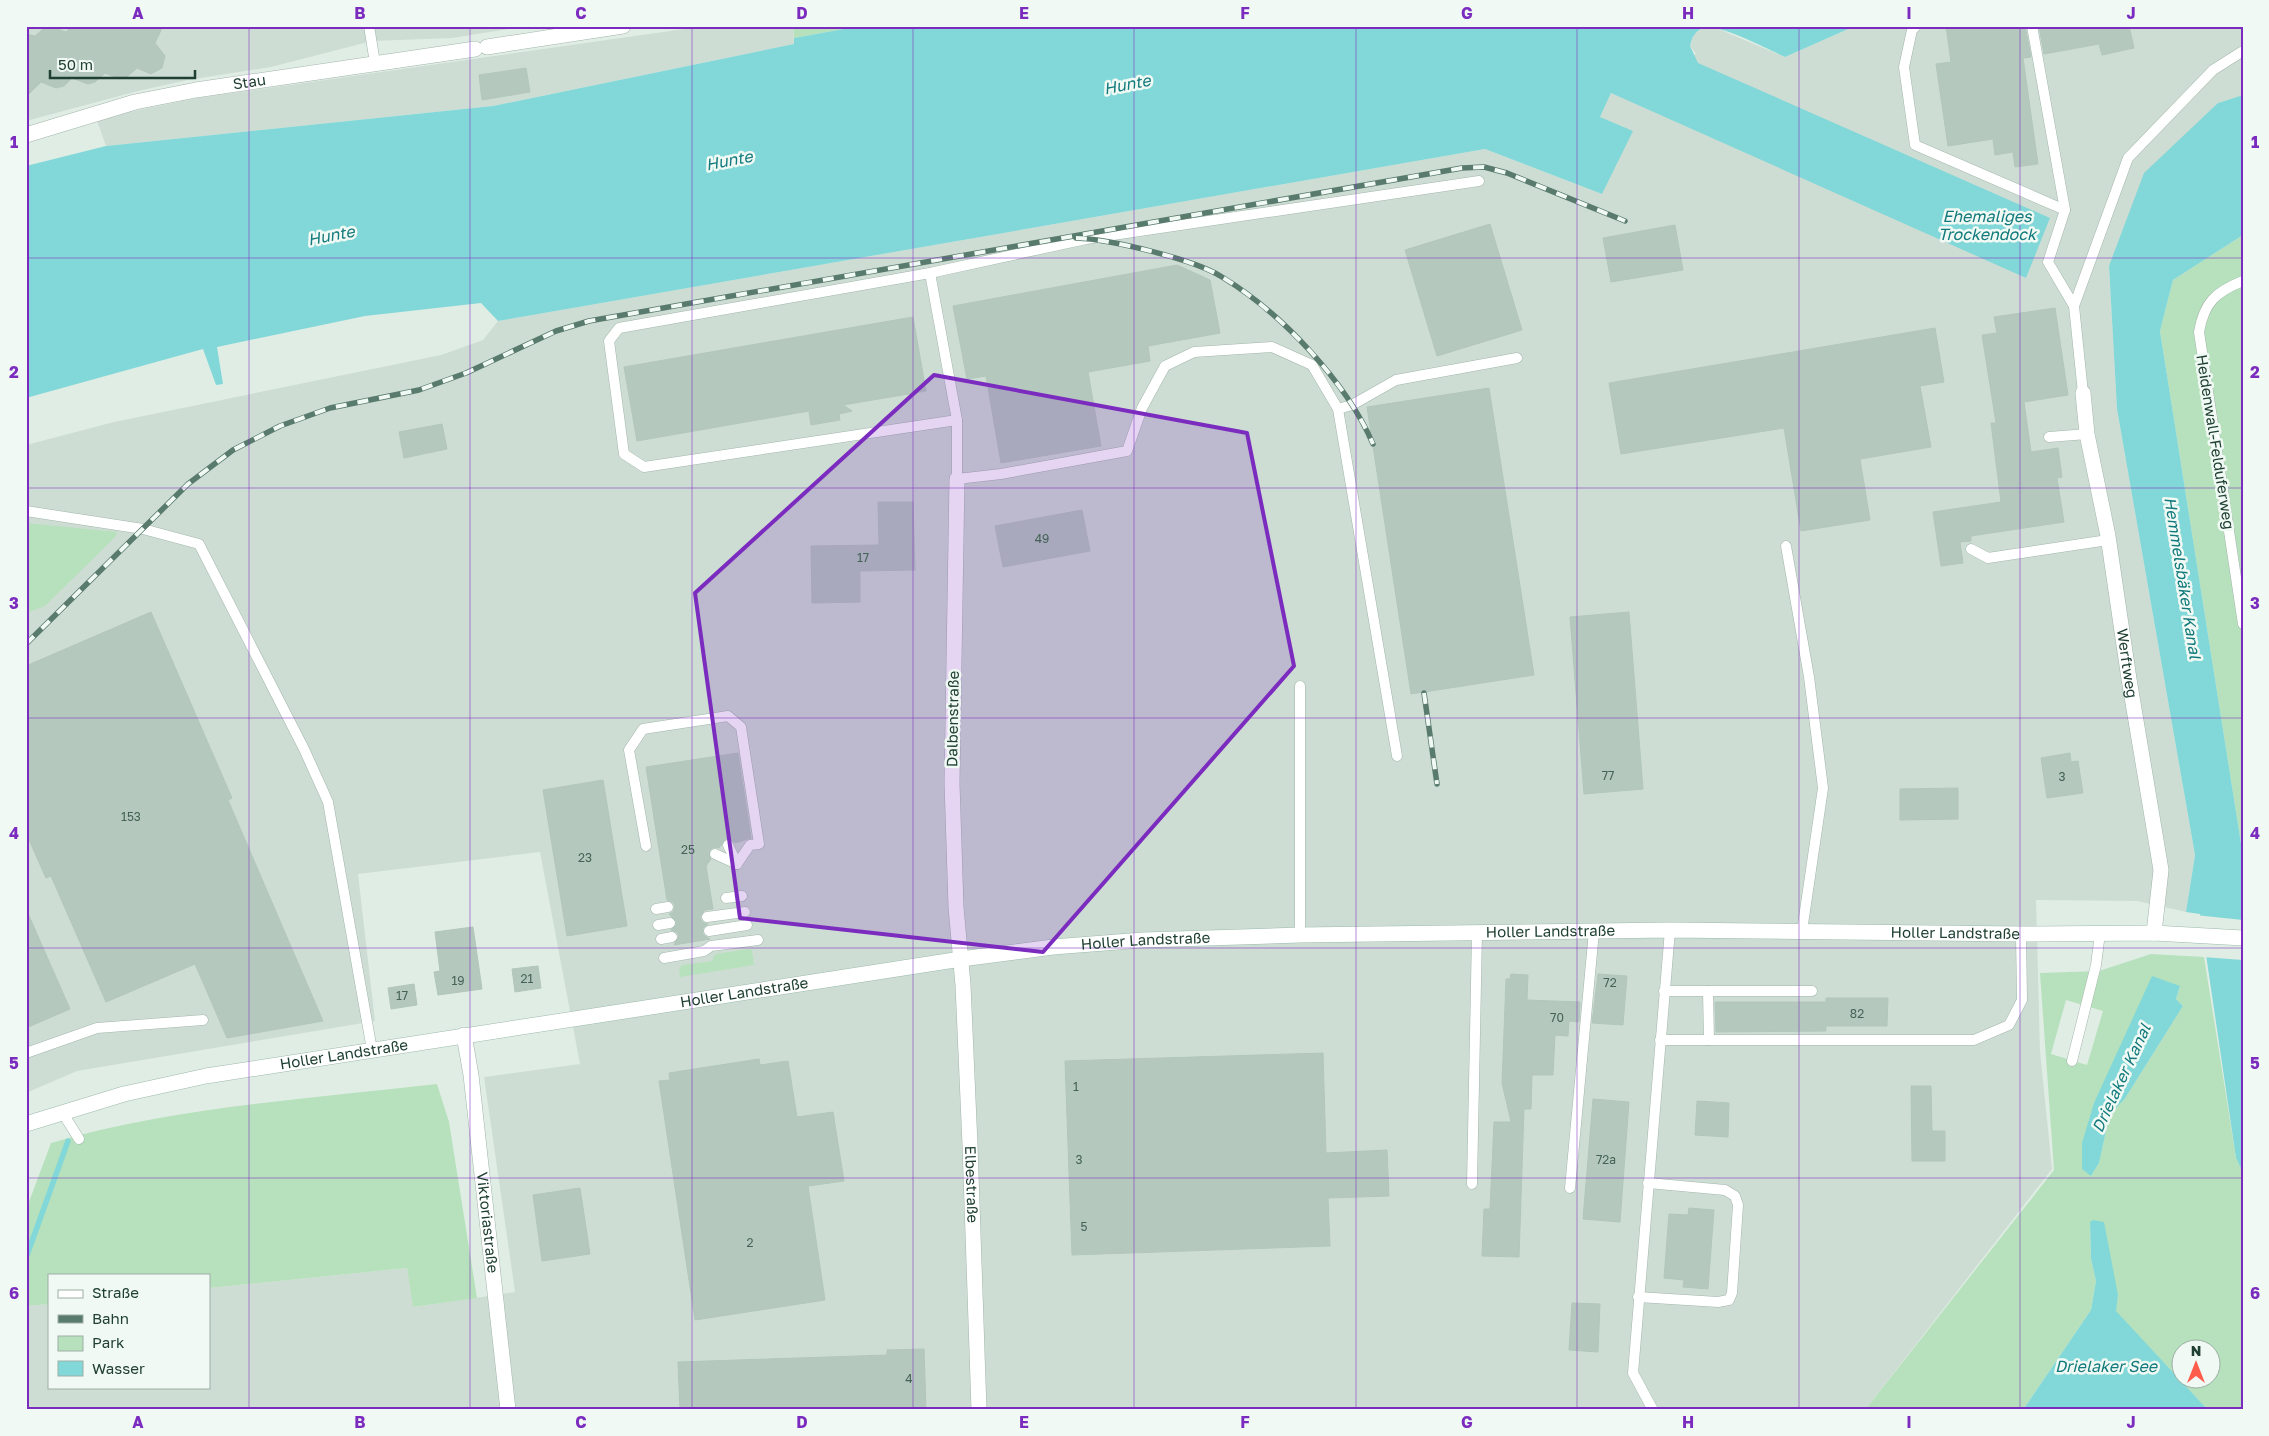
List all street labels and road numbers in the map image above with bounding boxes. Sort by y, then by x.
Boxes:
street label: Stau [232,70,267,92]
street label: Heidenwall-Felduferweg [2193,353,2239,530]
street label: Werftweg [2114,627,2142,699]
street label: Dalbenstraße [942,670,962,767]
street label: Holler Landstraße [1486,921,1616,940]
street label: Holler Landstraße [1891,923,2020,942]
street label: Holler Landstraße [1080,928,1211,953]
street label: Holler Landstraße [679,973,810,1010]
street label: Holler Landstraße [278,1035,409,1072]
street label: Elbestraße [962,1145,983,1224]
street label: Viktoriastraße [474,1171,503,1274]

